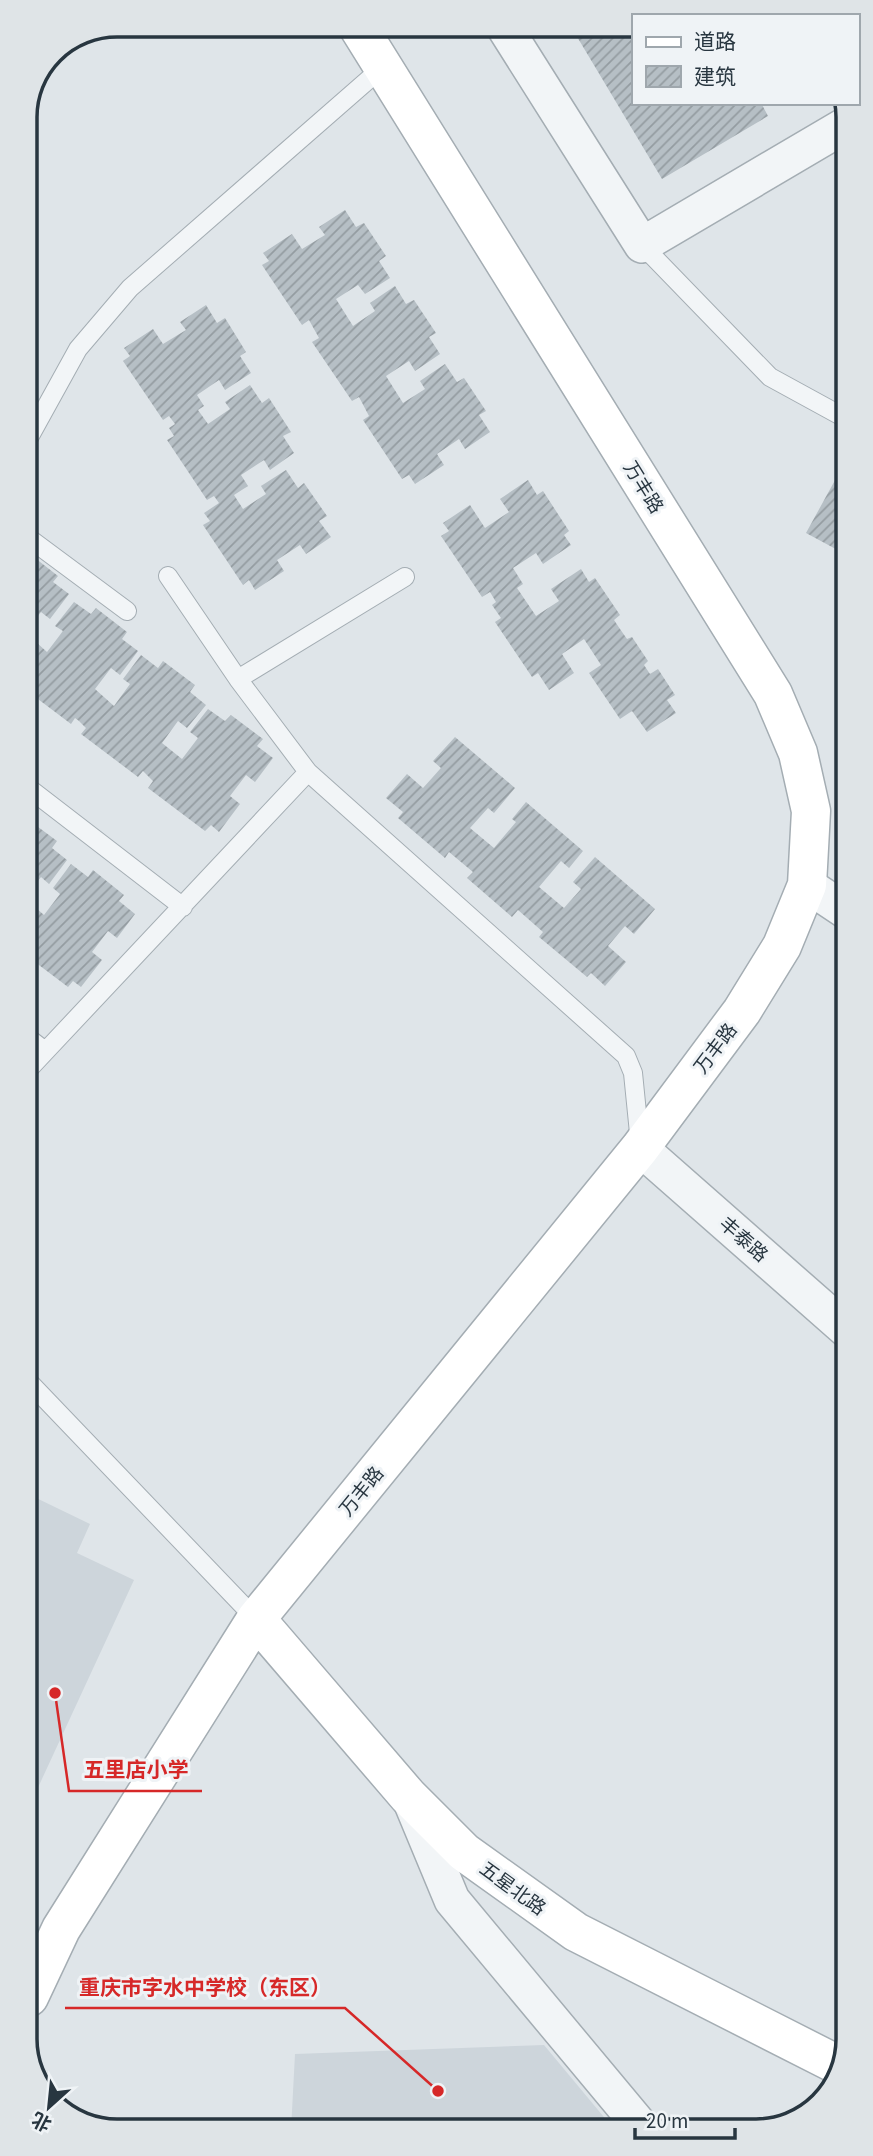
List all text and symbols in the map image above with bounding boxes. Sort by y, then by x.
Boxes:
legend [632,14,859,105]
text: 道路 [694,27,736,57]
text: 建筑 [694,62,736,92]
street label: 万丰路 [616,456,669,519]
street label: 万丰路 [688,1018,744,1080]
street label: 丰泰路 [713,1211,773,1269]
street label: 万丰路 [334,1461,391,1523]
callout: 五里店小学 [69,1749,202,1791]
text: 五里店小学 [84,1755,189,1785]
street label: 五星北路 [473,1856,551,1922]
callout: 重庆市字水中学校（东区） [65,1966,345,2008]
text: 重庆市字水中学校（东区） [79,1973,331,2003]
north arrow [14,2072,84,2142]
scale bar [635,2096,735,2140]
text: 北 [27,2104,57,2137]
text: 20 m [646,2106,688,2136]

